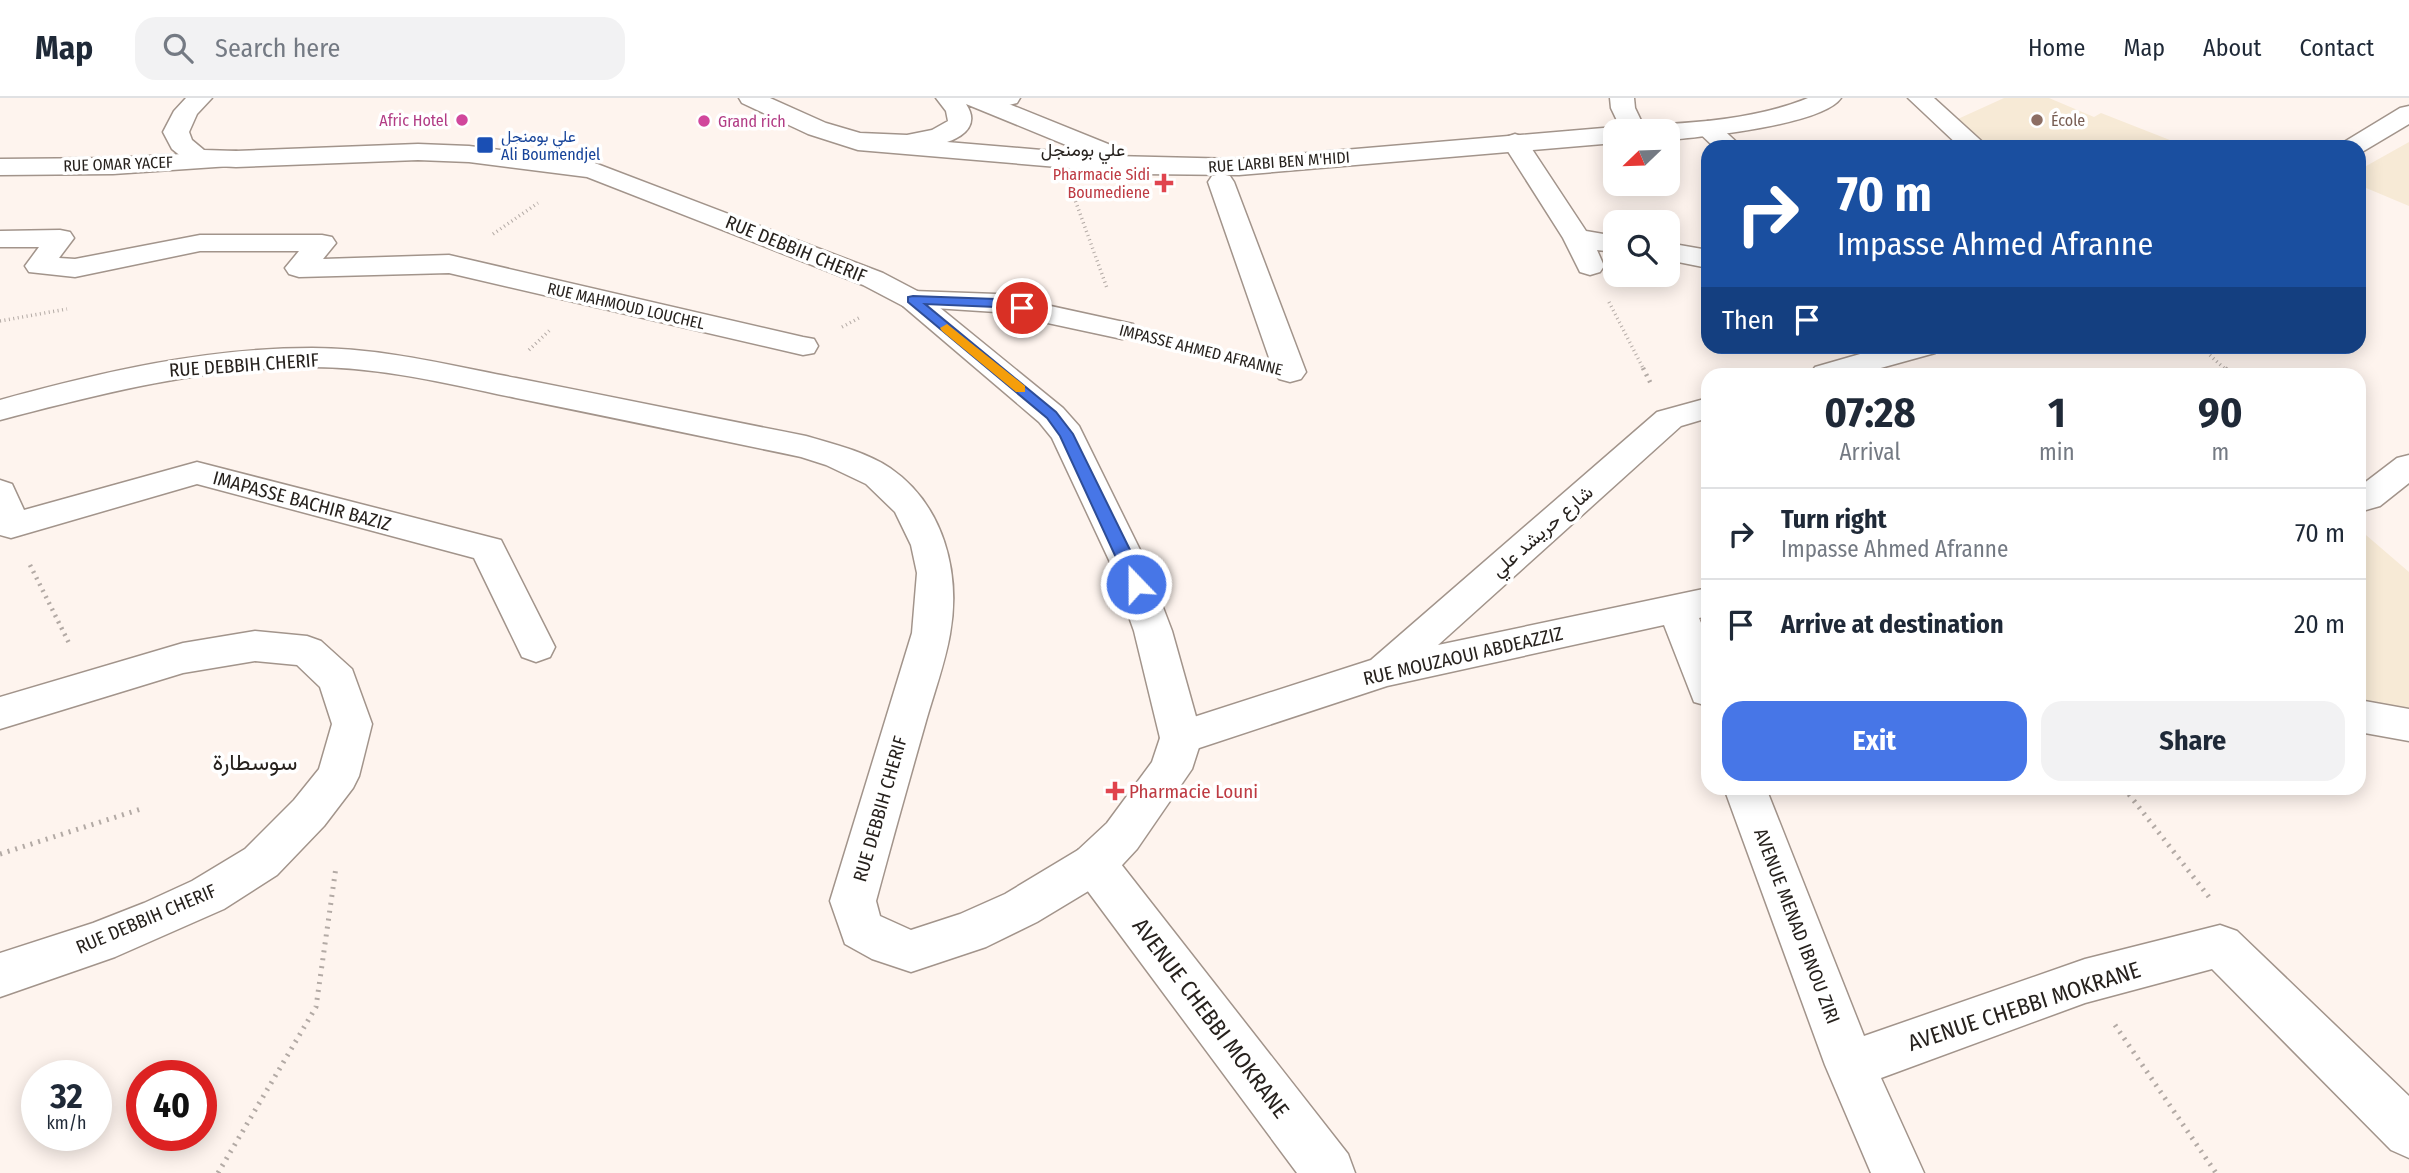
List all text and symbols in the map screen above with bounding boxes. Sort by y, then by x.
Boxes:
search box [135,17,625,80]
text: Map [35,28,93,68]
icon: search [159,29,197,67]
text: Search here [215,33,340,64]
text: Home [2028,34,2085,62]
text: Map [2123,34,2165,62]
text: About [2203,34,2261,62]
text: Contact [2299,34,2374,62]
place label: Afric Hotel [379,111,448,130]
place label: École [2051,111,2085,130]
marker: Afric Hotel [454,112,470,128]
place label: Grand rich [718,112,786,131]
marker: École [2029,112,2045,128]
marker: Grand rich [696,113,712,129]
north arrow [1603,119,1680,196]
map controls [1603,119,1680,287]
place label: علي بومنجل Ali Boumendjel [501,127,600,164]
marker: علي بومنجل Ali Boumendjel [475,135,495,155]
district label: علي بومنجل [1041,139,1125,165]
street label: RUE LARBI BEN M'HIDI [1208,148,1350,176]
street label: RUE OMAR YACEF [63,153,173,175]
place label: Pharmacie Sidi Boumediene [1053,165,1150,202]
text: 70 m [1837,165,1932,224]
icon: right [1722,168,1813,259]
marker: Pharmacie Sidi Boumediene [1156,175,1172,191]
street label: RUE DEBBIH CHERIF [722,210,870,288]
button: search [1603,210,1680,287]
text: Impasse Ahmed Afranne [1837,225,2153,263]
pin [992,278,1052,338]
street label: RUE MAHMOUD LOUCHEL [546,279,706,333]
icon: arrive [1003,289,1041,327]
icon: arrive [1788,301,1826,339]
text: Then [1722,305,1774,336]
street label: IMPASSE AHMED AFRANNE [1117,320,1285,380]
street label: RUE DEBBIH CHERIF [168,348,320,382]
text: 07:28 [1824,388,1916,438]
text: 1 [2048,388,2066,438]
text: 90 [2198,388,2243,438]
text: Arrival [1840,438,1900,466]
text: min [2039,438,2075,466]
text: m [2211,438,2229,466]
street label: IMAPASSE BACHIR BAZIZ [210,466,394,536]
street label: شارع حريشد علي [1486,480,1600,585]
text: Turn right [1781,504,1887,535]
icon: right [1722,515,1760,553]
text: 70 m [2295,518,2345,549]
text: Impasse Ahmed Afranne [1781,535,2008,563]
position arrow [1099,547,1173,621]
icon: arrive [1722,606,1760,644]
text: Arrive at destination [1781,609,2004,640]
text: 20 m [2294,609,2345,640]
street label: RUE MOUZAOUI ABDEAZZIZ [1361,622,1565,690]
button: Exit [1722,701,2027,781]
button: Share [2041,701,2345,781]
street label: RUE DEBBIH CHERIF [848,734,912,884]
district label: سوسطارة [213,748,297,777]
place label: Pharmacie Louni [1129,780,1258,803]
marker: Pharmacie Louni [1107,783,1123,799]
street label: AVENUE MENAD IBNOU ZIRI [1749,825,1845,1027]
street label: RUE DEBBIH CHERIF [72,879,220,959]
street label: AVENUE CHEBBI MOKRANE [1127,913,1295,1123]
street label: AVENUE CHEBBI MOKRANE [1904,955,2144,1057]
speed limit sign: 40 [126,1060,217,1151]
text: 32 [50,1075,83,1117]
text: km/h [46,1112,87,1134]

